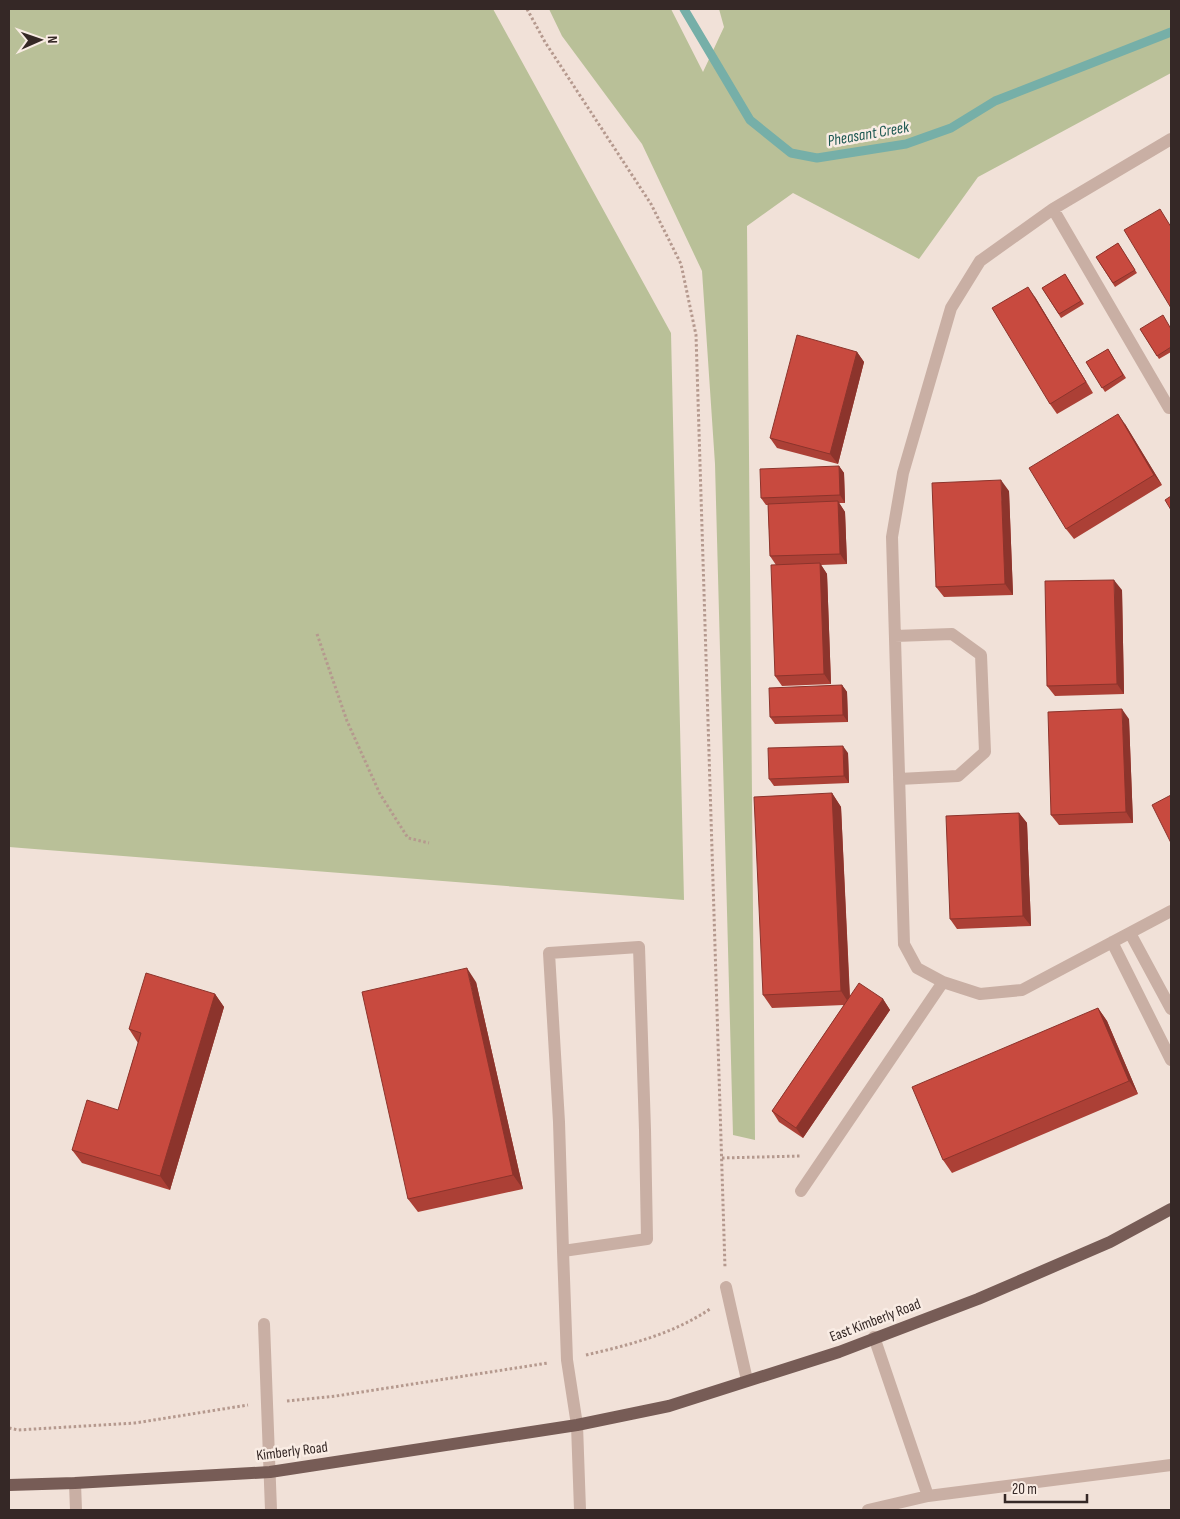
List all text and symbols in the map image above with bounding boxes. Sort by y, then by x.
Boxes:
north arrow [15,15,65,65]
text: N [44,36,61,44]
water label: Pheasant Creek [826,118,912,151]
street label: East Kimberly Road [827,1294,923,1347]
street label: Kimberly Road [255,1438,329,1465]
scale bar [1005,1472,1088,1504]
text: 20 m [1012,1480,1037,1499]

